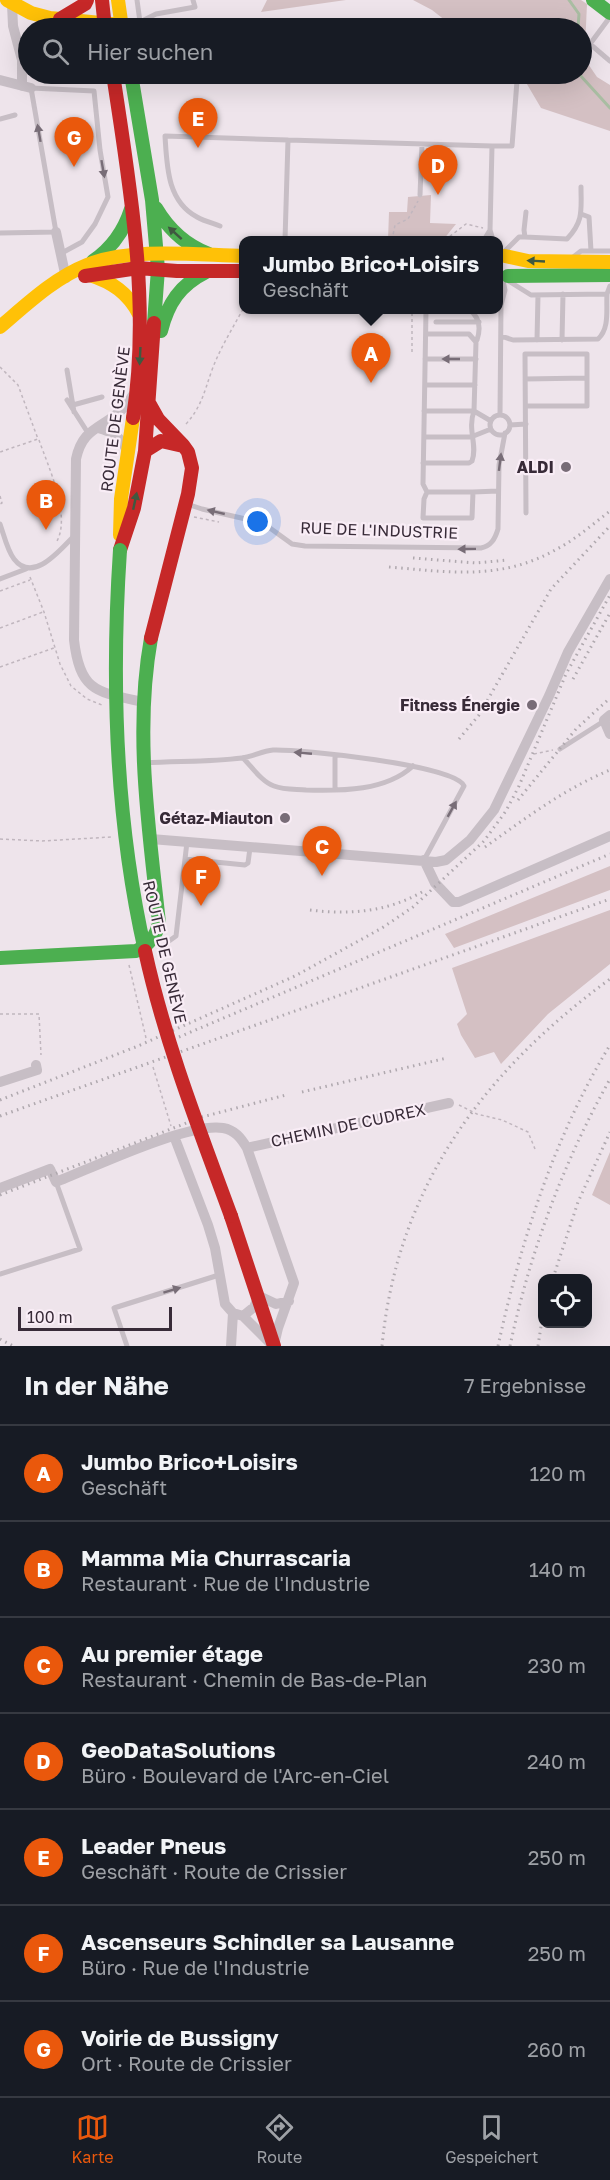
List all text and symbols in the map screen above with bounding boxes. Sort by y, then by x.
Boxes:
search box [18,18,592,84]
icon: search [39,35,72,68]
text: Hier suchen [87,38,213,65]
pin: E [178,98,218,148]
pin: G [54,118,94,167]
one-way arrow [34,124,43,143]
pin: D [418,146,458,195]
one-way arrow [99,159,108,178]
one-way arrow [168,227,183,240]
popup [239,236,503,314]
text: Jumbo Brico+Loisirs [263,250,479,277]
one-way arrow [527,256,546,265]
text: Geschäft [263,277,349,301]
pin: A [352,334,391,383]
street label: ROUTE DE GENÈVE [96,345,134,493]
one-way arrow [135,347,144,366]
one-way arrow [441,354,460,364]
one-way arrow [496,452,505,471]
place label: ALDI [517,457,554,477]
marker: ALDI [559,460,573,474]
pin: B [26,480,66,530]
one-way arrow [131,492,141,510]
one-way arrow [206,507,225,516]
your location [243,507,272,536]
street label: RUE DE L'INDUSTRIE [300,517,458,543]
one-way arrow [458,544,477,554]
place label: Fitness Énergie [400,695,520,715]
marker: Fitness Énergie [525,698,539,712]
one-way arrow [293,748,312,758]
one-way arrow [447,800,457,817]
place label: Gétaz-Miauton [159,808,273,828]
marker: Gétaz-Miauton [278,811,292,825]
pin: C [302,826,342,876]
pin: F [182,856,220,906]
street label: ROUTE DE GENÈVE [139,878,191,1026]
street label: CHEMIN DE CUDREX [269,1099,428,1151]
map controls [538,1274,592,1328]
button: locate [538,1274,592,1328]
one-way arrow [163,1285,181,1294]
scale bar [18,1304,172,1332]
text: 100 m [27,1307,73,1327]
text: In der Nähe [24,1370,169,1401]
text: 7 Ergebnisse [464,1373,586,1397]
text: Jumbo Brico+Loisirs [81,1448,298,1475]
text: A [36,1461,51,1485]
text: 120 m [530,1461,586,1485]
text: Geschäft [81,1475,167,1499]
text: Mamma Mia Churrascaria [81,1544,351,1571]
text: B [36,1557,51,1581]
text: 140 m [529,1557,586,1581]
text: Restaurant · Rue de l'Industrie [81,1571,370,1595]
text: Au premier étage [81,1640,263,1667]
text: C [36,1653,51,1677]
text: 230 m [528,1653,586,1677]
text: Restaurant · Chemin de Bas-de-Plan [81,1667,427,1691]
text: GeoDataSolutions [81,1736,275,1763]
text: D [36,1749,51,1773]
text: 240 m [527,1749,586,1773]
text: Büro · Boulevard de l'Arc-en-Ciel [81,1763,389,1787]
text: Leader Pneus [81,1832,226,1859]
text: E [37,1845,50,1869]
text: 250 m [528,1845,586,1869]
text: Geschäft · Route de Crissier [81,1859,347,1883]
text: Ascenseurs Schindler sa Lausanne [81,1928,454,1955]
text: F [38,1941,49,1965]
text: 250 m [528,1941,586,1965]
text: Büro · Rue de l'Industrie [81,1955,309,1979]
text: Voirie de Bussigny [81,2024,279,2051]
text: G [36,2037,51,2061]
text: 260 m [527,2037,586,2061]
text: Ort · Route de Crissier [81,2051,292,2075]
tab: Karte [71,2111,114,2167]
tab: Route [257,2111,302,2167]
tab: Gespeichert [445,2111,538,2167]

